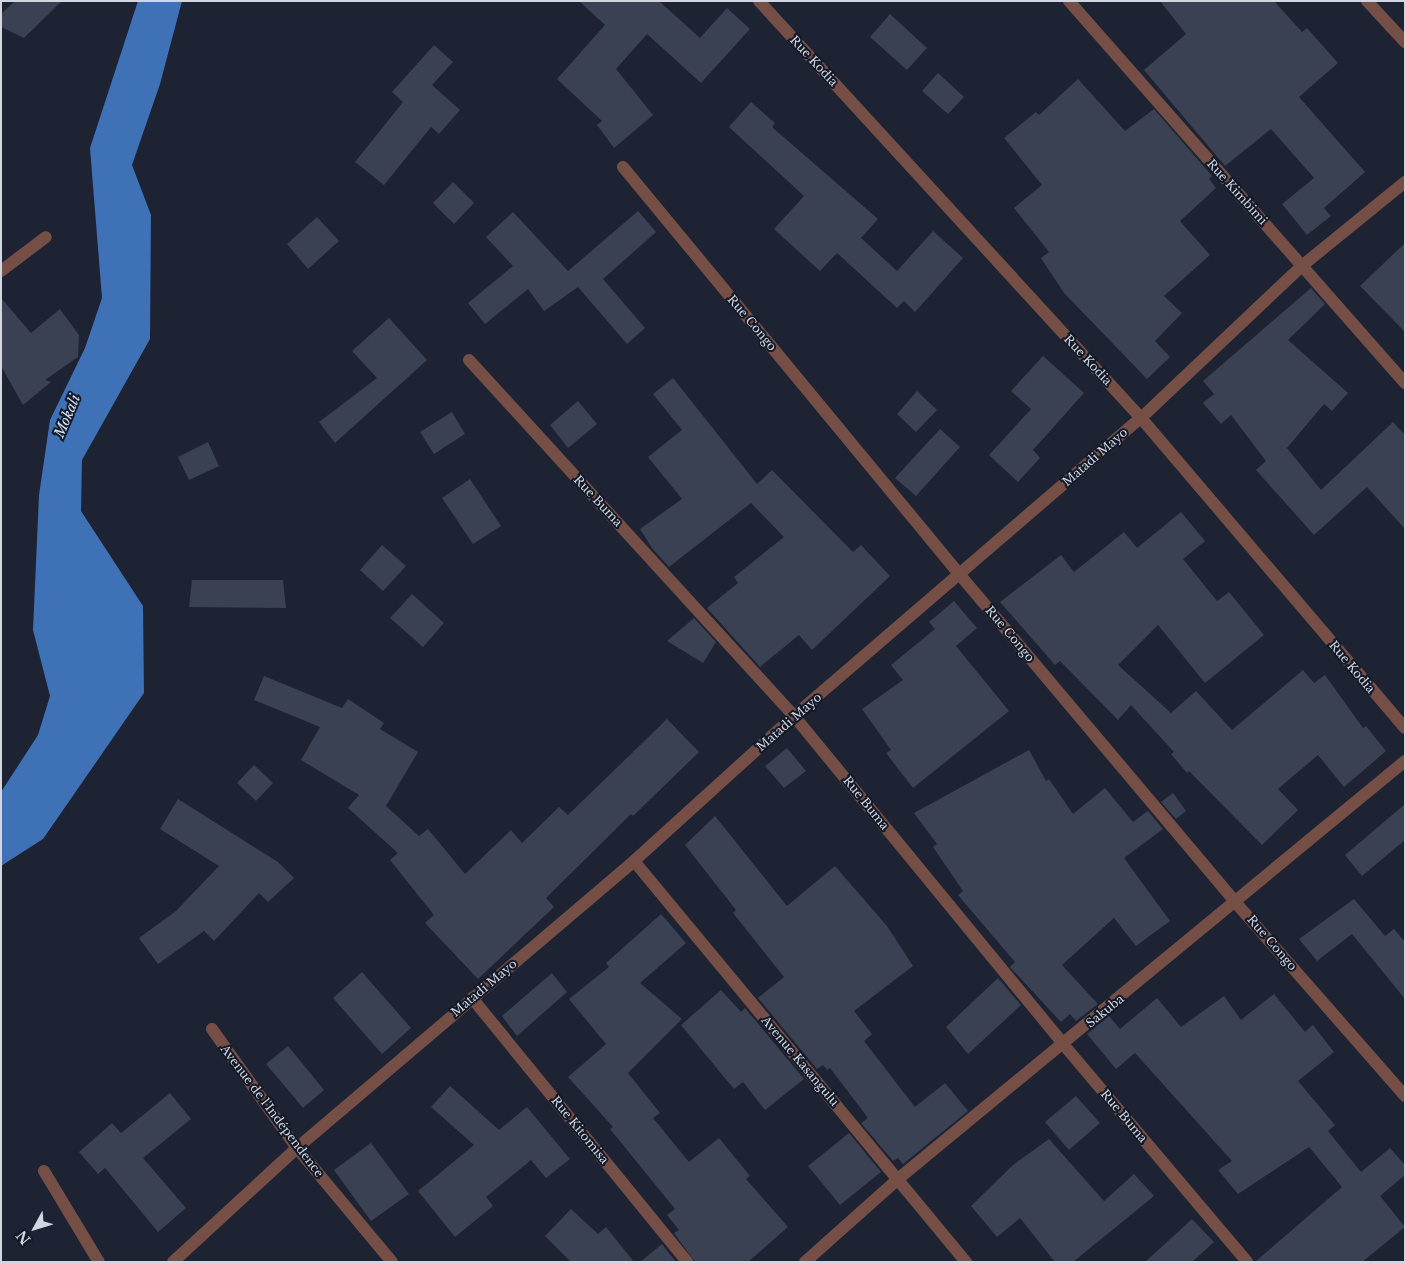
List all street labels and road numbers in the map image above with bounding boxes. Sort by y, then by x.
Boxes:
street label: Rue Kodia [787,33,841,89]
street label: Rue Kimbimi [1204,156,1270,228]
street label: Rue Congo [724,292,780,354]
street label: Rue Kodia [1061,332,1115,388]
street label: Matadi Mayo [1060,425,1130,489]
street label: Rue Buma [571,472,625,530]
street label: Rue Congo [982,603,1038,665]
street label: Rue Kodia [1326,638,1378,696]
street label: Matadi Mayo [754,690,824,754]
street label: Rue Buma [840,773,892,833]
street label: Rue Congo [1244,912,1300,974]
street label: Matadi Mayo [448,956,520,1020]
street label: Sakuba [1083,991,1127,1031]
street label: Avenue Kasangulu [758,1013,842,1109]
street label: Avenue de l'Indépendence [217,1042,327,1180]
street label: Rue Buma [1098,1087,1150,1145]
street label: Rue Kitomisa [548,1093,612,1167]

